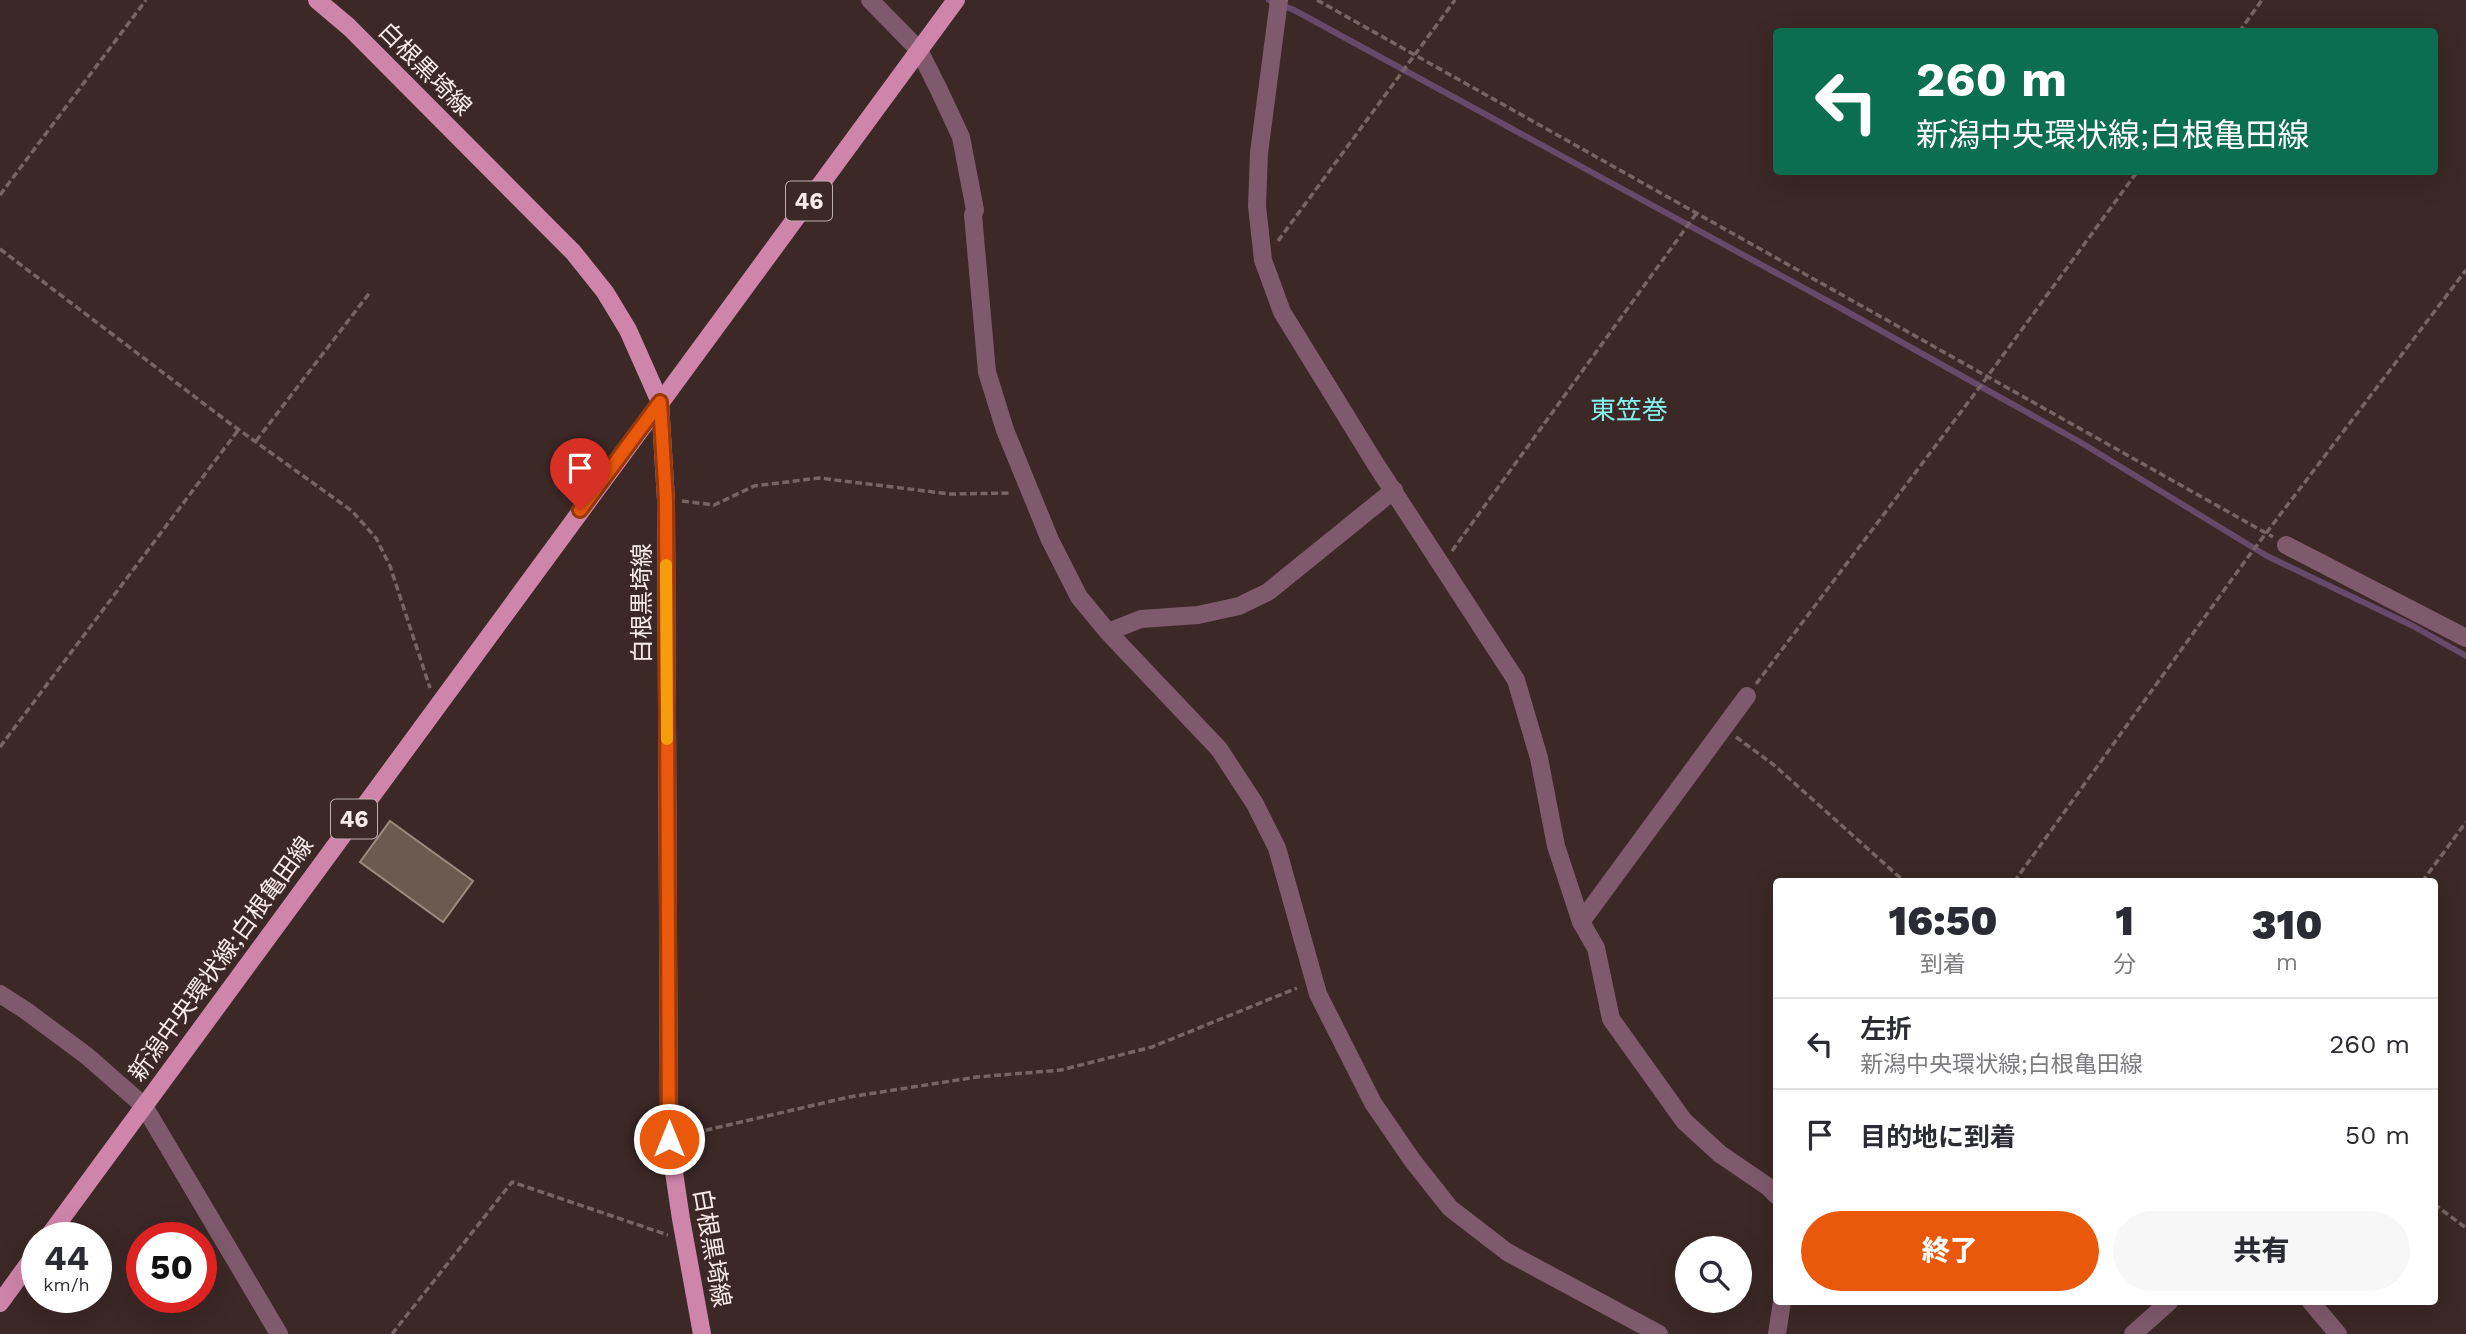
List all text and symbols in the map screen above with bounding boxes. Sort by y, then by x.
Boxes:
street label: 白根黒埼線 [373,17,477,121]
text: 260 m [1916,50,2067,108]
icon: left [1801,56,1892,147]
text: 新潟中央環状線;白根亀田線 [1916,116,2309,154]
road number: 46 [786,182,832,220]
district label: 東笠巻 [1590,395,1668,425]
pin [550,438,610,510]
icon: arrive [561,449,599,487]
street label: 白根黒埼線 [628,543,656,663]
road number: 46 [331,800,377,838]
street label: 新潟中央環状線;白根亀田線 [123,831,319,1087]
text: 16:50 [1888,896,1998,945]
text: 1 [2115,896,2134,945]
text: 310 [2251,900,2323,949]
text: m [2276,949,2298,976]
text: 到着 [1920,951,1966,978]
text: 分 [2113,951,2136,978]
text: 左折 [1860,1014,1912,1044]
icon: left [1801,1025,1839,1063]
text: 260 m [2329,1029,2410,1059]
text: 新潟中央環状線;白根亀田線 [1860,1051,2143,1078]
position arrow [632,1102,706,1176]
icon: arrive [1801,1116,1839,1154]
text: 50 m [2345,1120,2410,1150]
text: 目的地に到着 [1860,1122,2016,1152]
street label: 白根黒埼線 [688,1186,736,1310]
button: 終了 [1801,1211,2099,1291]
button: 共有 [2113,1211,2410,1291]
speed limit sign: 50 [126,1222,217,1313]
map controls [1675,1236,1752,1313]
button: search [1675,1236,1752,1313]
text: 44 [44,1237,89,1279]
text: km/h [43,1274,90,1295]

